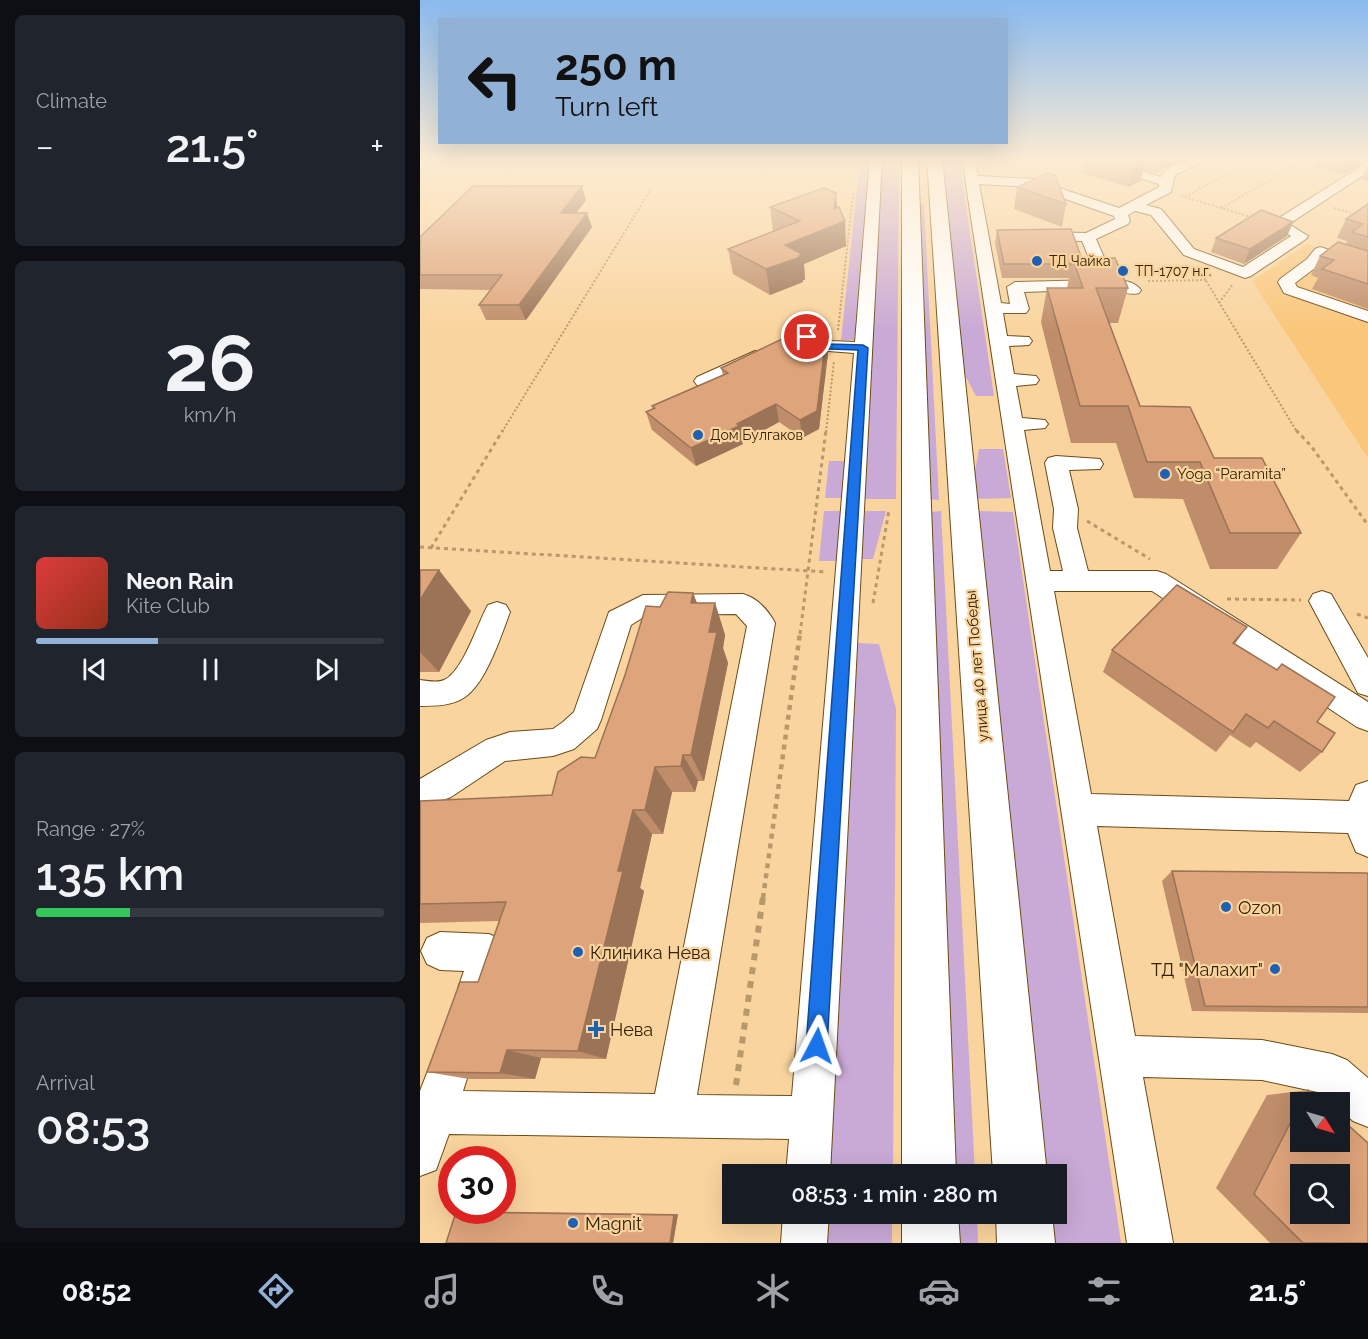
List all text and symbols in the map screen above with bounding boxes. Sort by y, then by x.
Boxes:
text: 250 m [555,41,677,90]
icon: left [456,42,534,120]
text: Climate [36,89,107,113]
text: Turn left [555,91,658,122]
text: 21.5° [166,120,258,173]
text: − [36,127,54,166]
text: + [370,127,384,166]
place label: ТД Чайка [1049,253,1111,269]
marker: ТД Чайка [1030,254,1044,268]
place label: ТП-1707 н.г. [1135,263,1211,279]
marker: ТП-1707 н.г. [1116,264,1130,278]
pin [781,311,832,362]
text: 26 [164,318,256,409]
icon: arrive [790,320,823,353]
text: km/h [184,403,236,427]
place label: Дом Булгаков [710,427,803,443]
marker: Дом Булгаков [691,428,705,442]
place label: Yoga “Paramita” [1177,465,1286,483]
marker: Yoga “Paramita” [1158,467,1172,481]
text: Neon Rain [126,568,234,594]
street label: улица 40 лет Победы [961,589,993,743]
text: Kite Club [126,594,210,618]
icon: previous [78,653,111,686]
icon: pause [194,653,227,686]
icon: next [310,653,343,686]
text: Range · 27% [36,817,145,841]
text: 135 km [36,848,184,901]
place label: Ozon [1238,897,1281,918]
marker: Ozon [1219,900,1233,914]
place label: Клиника Нева [590,942,710,963]
marker: Клиника Нева [571,945,585,959]
place label: ТД "Малахит" [1151,959,1263,980]
marker: ТД "Малахит" [1268,962,1282,976]
position arrow [785,1014,849,1078]
place label: Нева [610,1019,653,1040]
marker: Нева [587,1020,605,1038]
text: Arrival [36,1071,95,1095]
north arrow [1290,1092,1350,1152]
map controls [1290,1092,1350,1224]
text: 08:53 [36,1102,150,1155]
speed limit sign: 30 [438,1146,516,1224]
button: search [1290,1164,1350,1224]
text: 08:53 · 1 min · 280 m [791,1181,998,1207]
place label: Magnit [585,1213,642,1234]
marker: Magnit [566,1216,580,1230]
icon: directions [255,1270,297,1312]
icon: music [421,1270,463,1312]
icon: phone [586,1270,628,1312]
icon: climate [752,1270,794,1312]
icon: car [918,1270,960,1312]
icon: filters [1083,1270,1125,1312]
text: 08:52 [62,1276,132,1307]
text: 21.5° [1249,1276,1306,1307]

